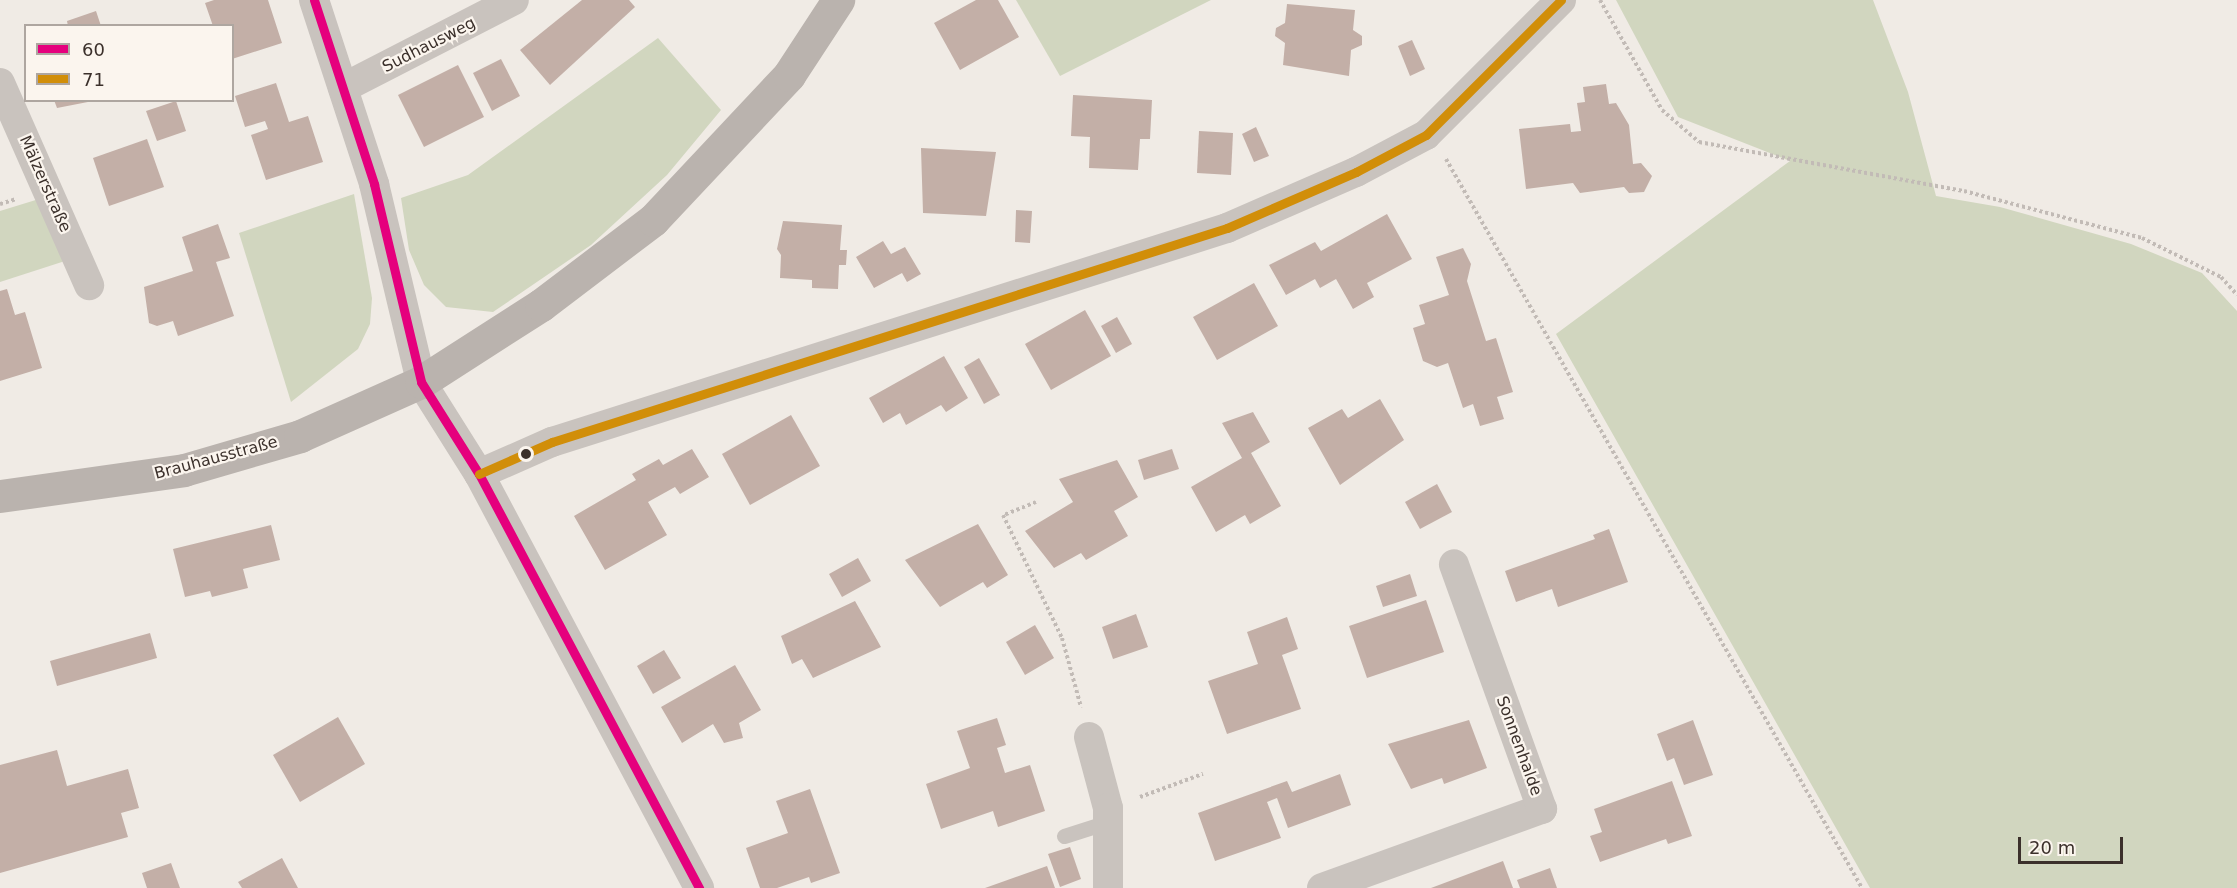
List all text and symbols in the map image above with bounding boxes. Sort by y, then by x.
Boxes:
street label: Sudhausweg [379,13,479,77]
legend [24,24,234,102]
text: 60 [82,39,105,60]
text: 71 [82,69,105,90]
street label: Mälzerstraße [15,133,75,235]
street label: Brauhausstraße [152,432,280,484]
unlabelled marker [520,448,532,460]
street label: Sonnenhalde [1492,694,1546,798]
scale bar [2021,825,2126,863]
text: 20 m [2029,837,2075,858]

